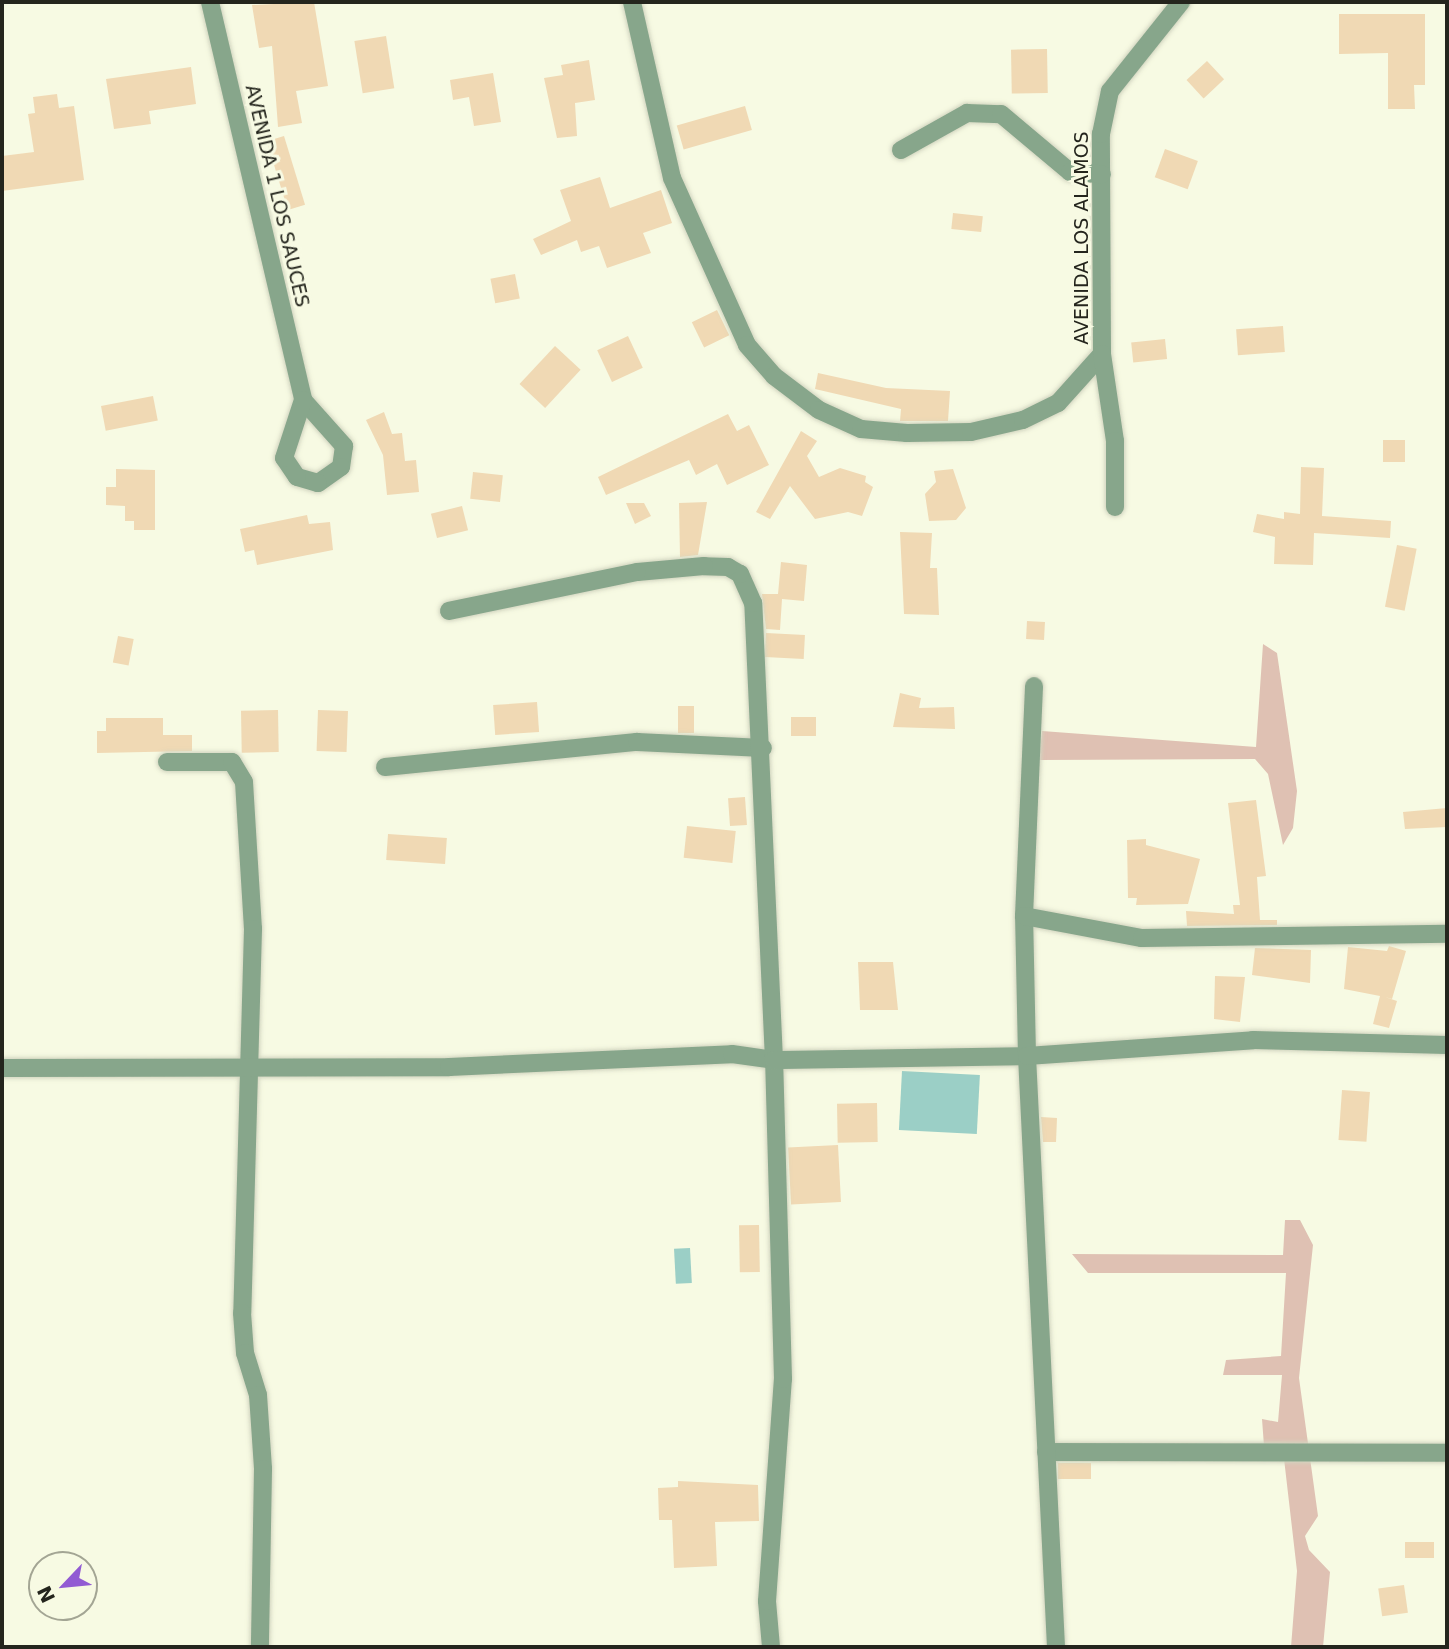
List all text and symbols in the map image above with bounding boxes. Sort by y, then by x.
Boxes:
street label: AVENIDA 1 LOS SAUCES [240,83,314,309]
street label: AVENIDA LOS ALAMOS [1071,131,1093,345]
north arrow [28,1551,98,1621]
text: N [33,1582,59,1606]

